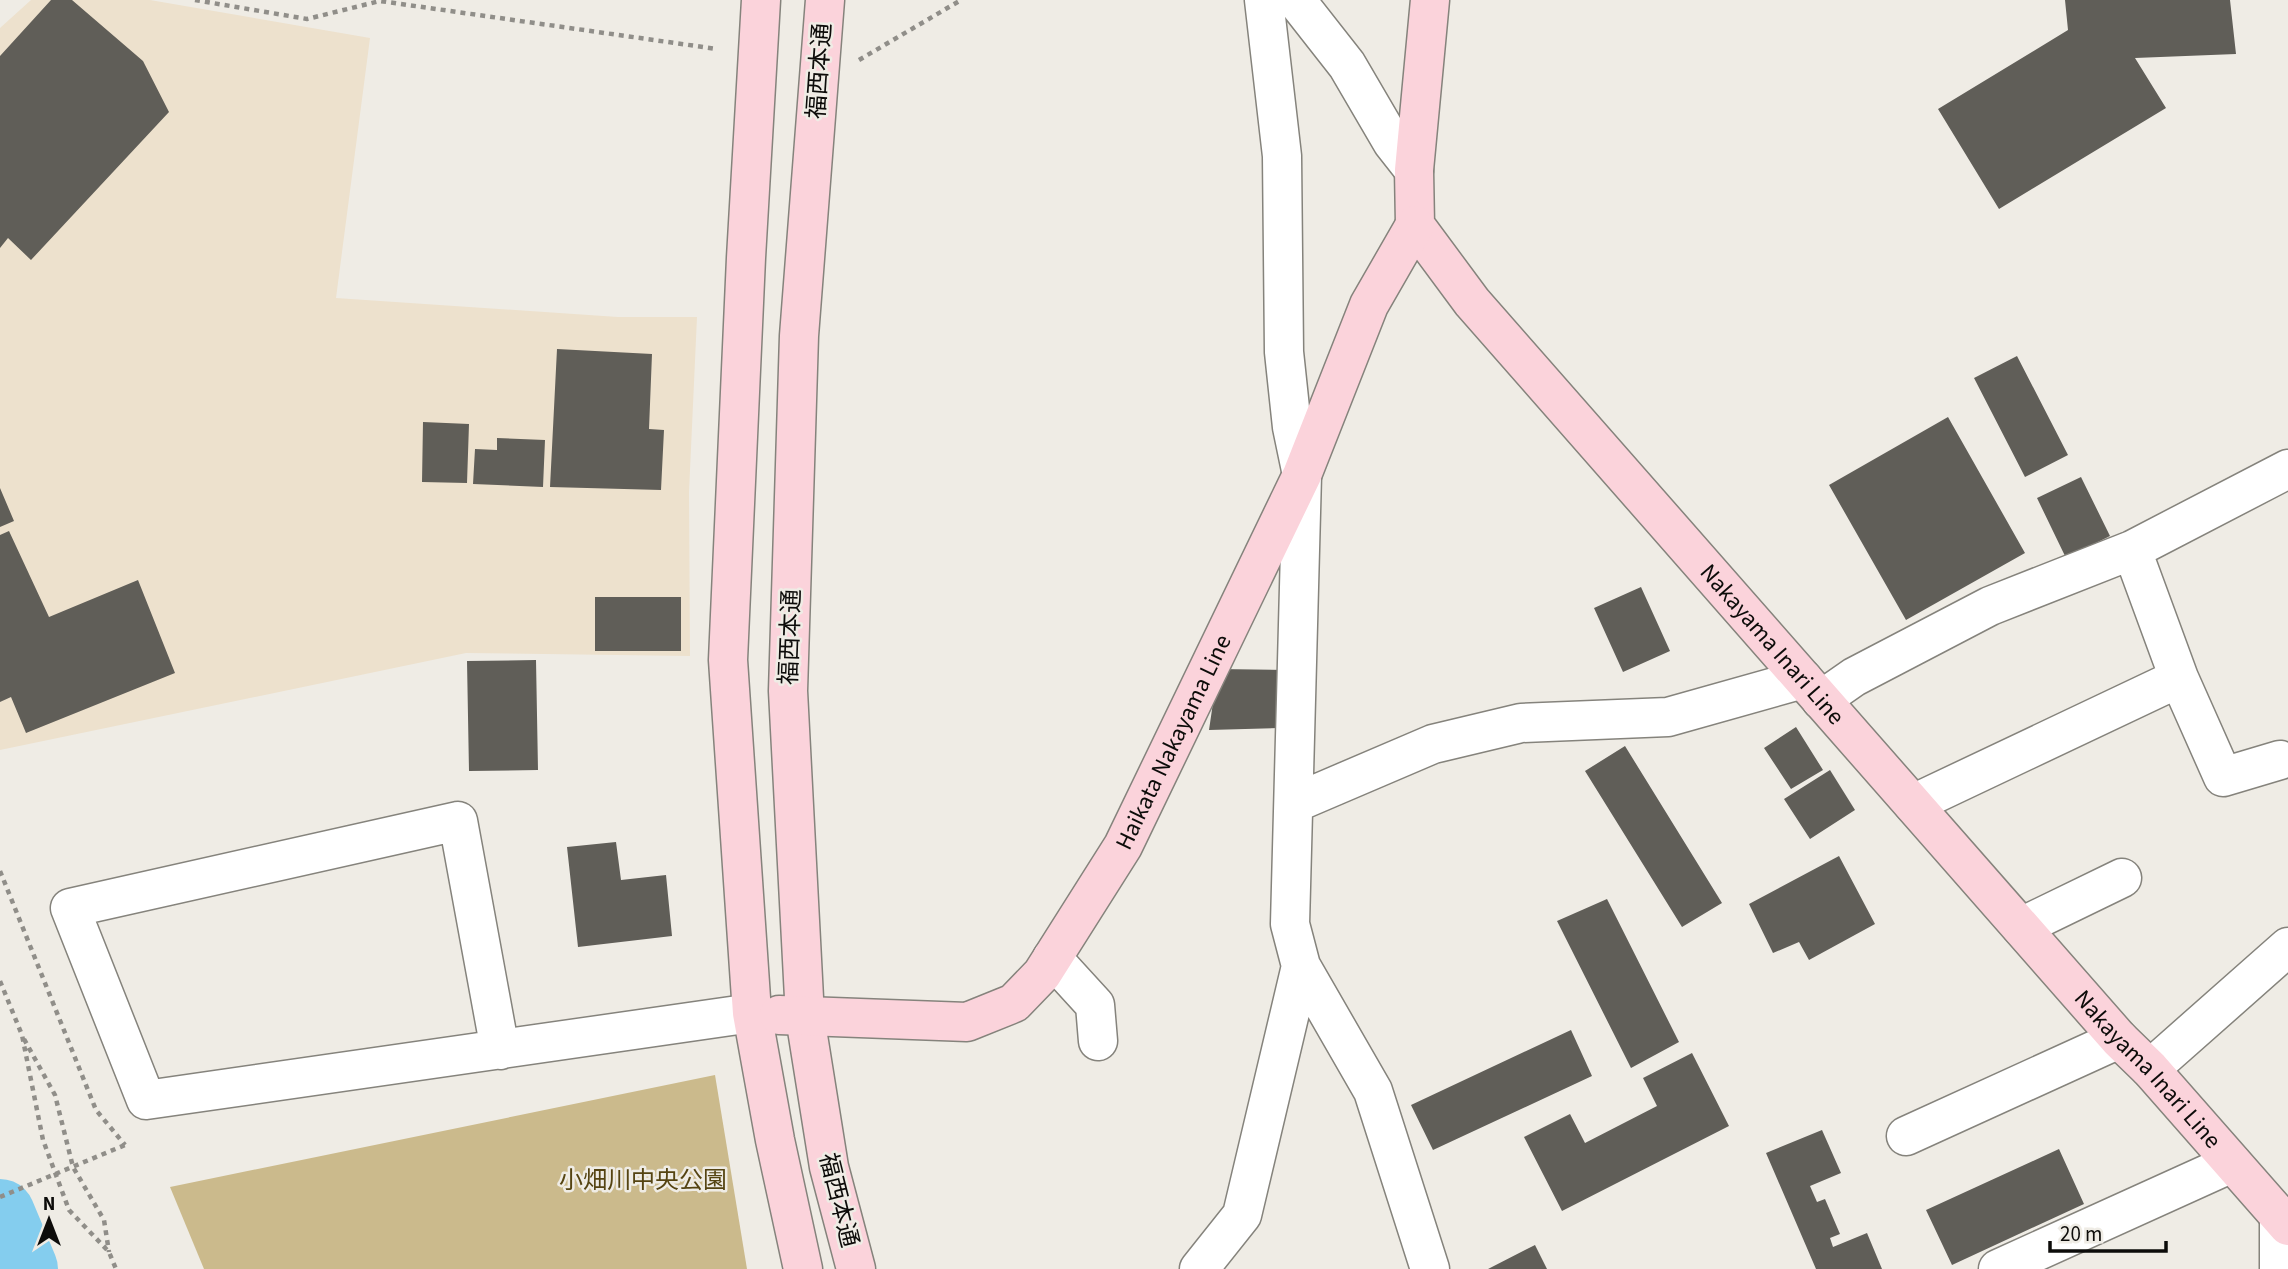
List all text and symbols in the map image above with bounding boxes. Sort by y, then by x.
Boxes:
street label: 福西本通 [799,22,840,120]
street label: Nakayama Inari Line [1692,556,1853,733]
street label: 福西本通 [771,588,810,686]
street label: Haikata Nakayama Line [1107,629,1240,856]
street label: Nakayama Inari Line [2066,982,2229,1157]
street label: 福西本通 [810,1149,867,1251]
park label: 小畑川中央公園 [559,1163,727,1198]
north arrow [14,1185,84,1255]
text: N [43,1191,55,1218]
scale bar [2050,1210,2166,1254]
text: 20 m [2060,1219,2102,1249]

